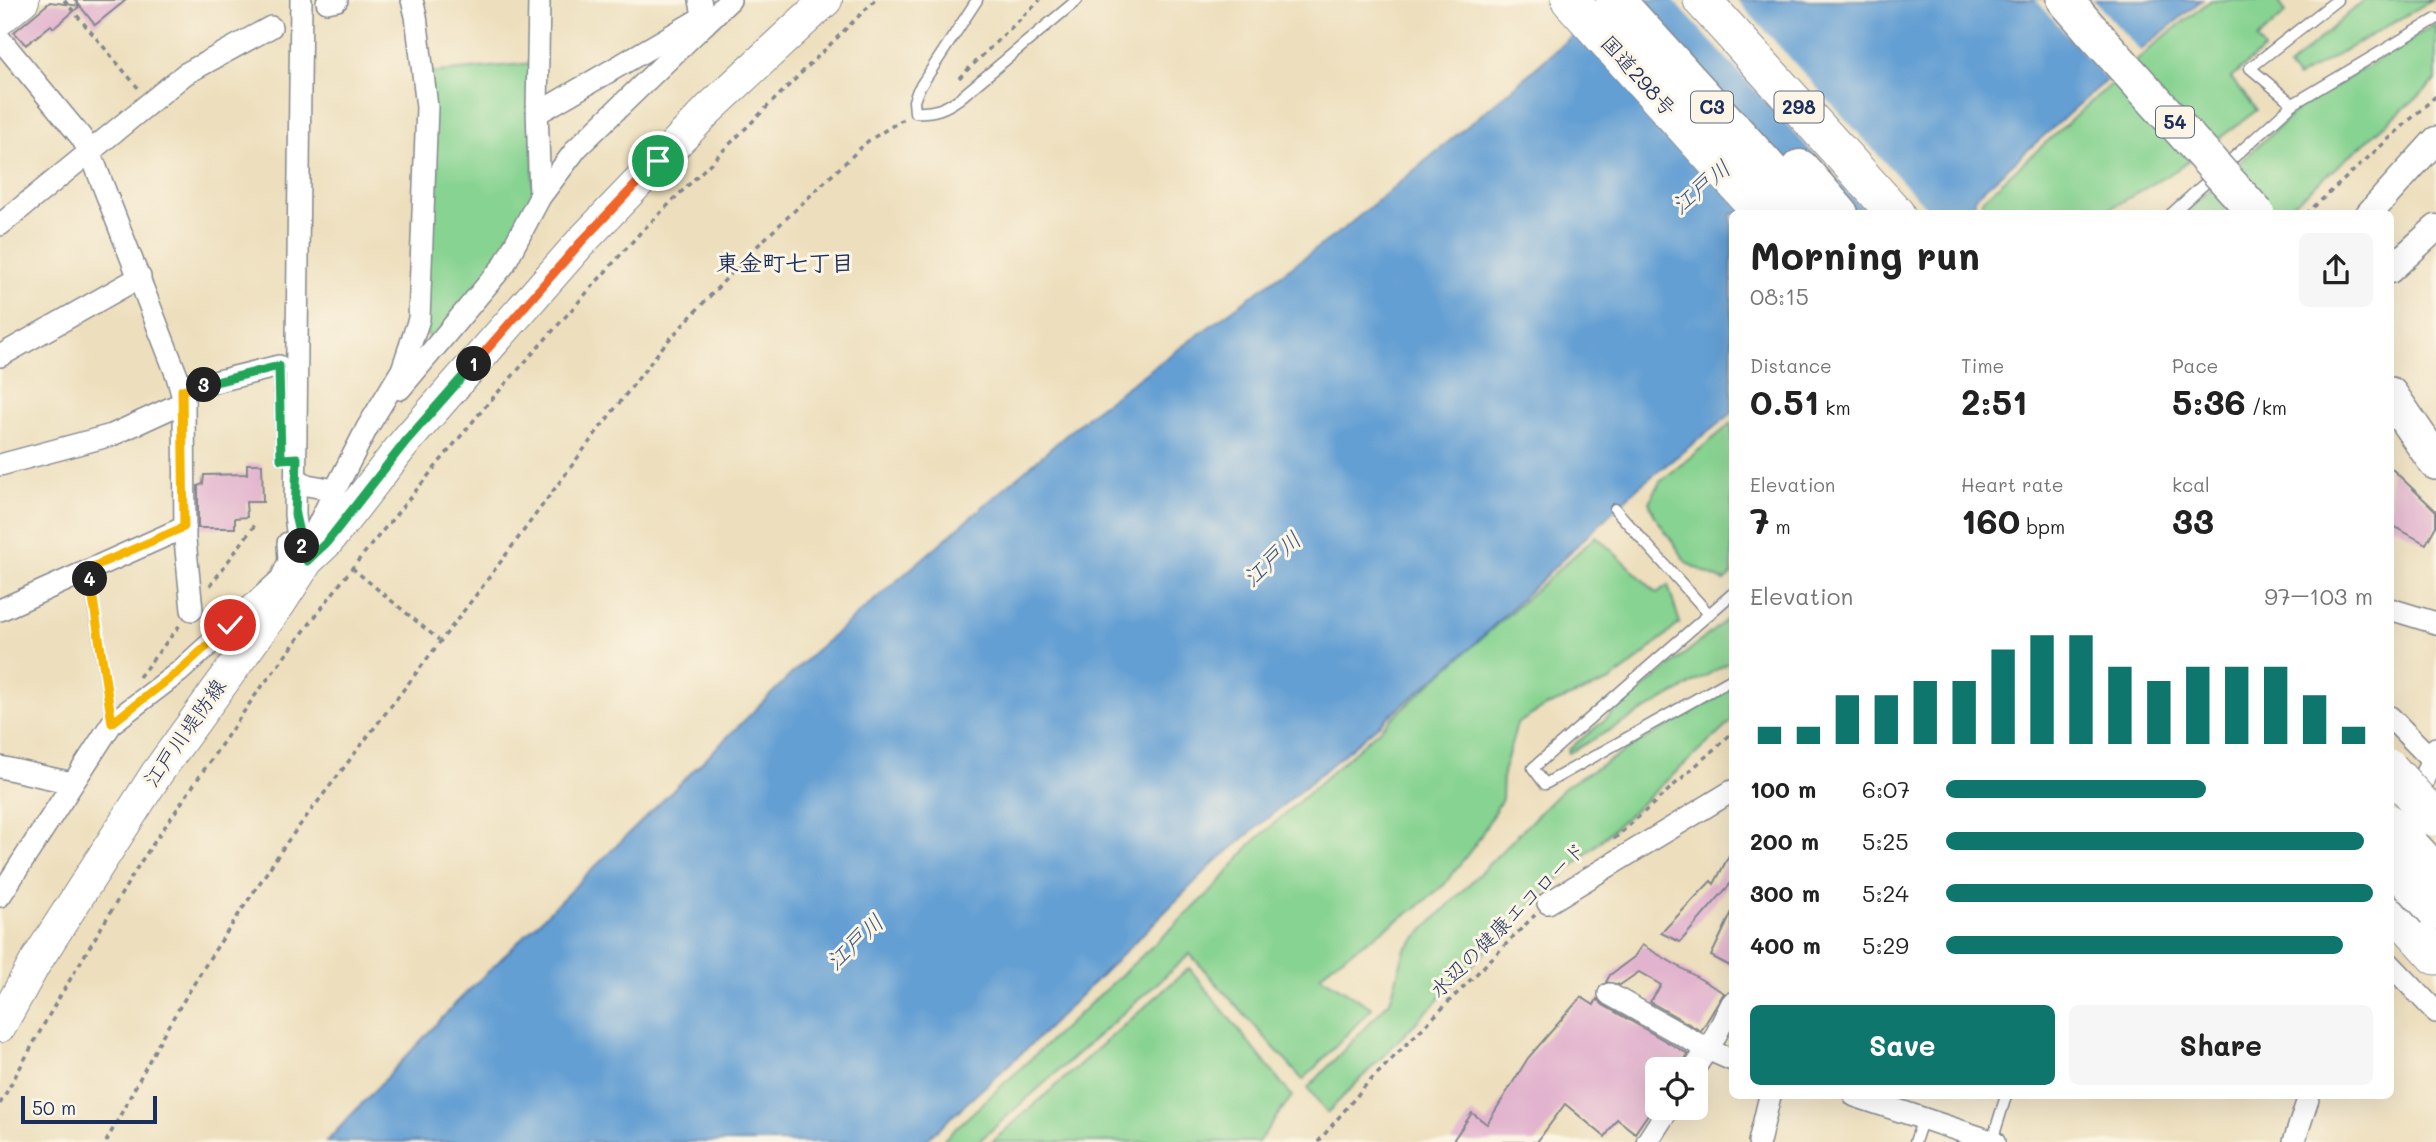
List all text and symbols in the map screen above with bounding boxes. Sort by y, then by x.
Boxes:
street label: 国道298号 [1596,29,1683,121]
road number: C3 [1691,92,1733,122]
road number: 298 [1774,92,1824,122]
road number: 54 [2156,106,2194,138]
pin [628,131,688,191]
icon: arrive [639,142,677,180]
water label: 江戸川 [1664,153,1736,220]
text: Morning run [1750,230,1980,280]
button: share [2299,233,2373,307]
district label: 東金町七丁目 [716,247,854,277]
text: 08:15 [1750,281,1809,311]
pin: 1 [456,346,491,382]
text: 1 [469,351,478,376]
text: Distance [1750,353,1832,378]
text: Time [1961,353,2004,378]
text: Pace [2172,353,2218,378]
pin: 3 [186,368,222,402]
text: 3 [198,372,209,397]
text: 0.51 [1750,378,1819,424]
text: 2:51 [1961,378,2028,424]
text: 5:36 [2172,378,2246,424]
text: km [1819,395,1851,420]
text: /km [2246,395,2287,420]
text: Elevation [1750,472,1835,497]
text: Heart rate [1961,472,2064,497]
text: kcal [2172,472,2210,497]
text: 7 [1750,497,1770,543]
text: 160 [1961,497,2020,543]
text: 33 [2172,497,2214,543]
text: m [1770,514,1791,539]
text: bpm [2020,514,2065,539]
water label: 江戸川 [1236,524,1307,592]
pin: 2 [284,528,320,564]
text: 2 [296,533,307,558]
pin: 4 [72,562,108,596]
text: 4 [83,566,96,591]
text: Elevation [1750,581,1853,611]
text: 97–103 m [2264,581,2373,611]
pin [200,595,260,655]
icon: check [211,606,249,644]
street label: 江戸川堤防線 [137,673,231,791]
text: 100 m [1750,774,1816,804]
text: 6:07 [1862,774,1910,804]
text: 200 m [1750,826,1819,856]
text: 5:25 [1862,826,1909,856]
street label: 水辺の健康エコロード [1423,835,1591,1003]
text: 300 m [1750,878,1820,908]
text: 5:24 [1862,878,1909,908]
water label: 江戸川 [819,907,890,976]
text: 400 m [1750,930,1821,960]
text: 5:29 [1862,930,1909,960]
button: Save [1750,1005,2055,1085]
button: Share [2069,1005,2373,1085]
map controls [1645,1057,1708,1120]
button: locate [1645,1057,1708,1120]
scale bar [21,1093,158,1125]
text: 50 m [32,1095,76,1120]

